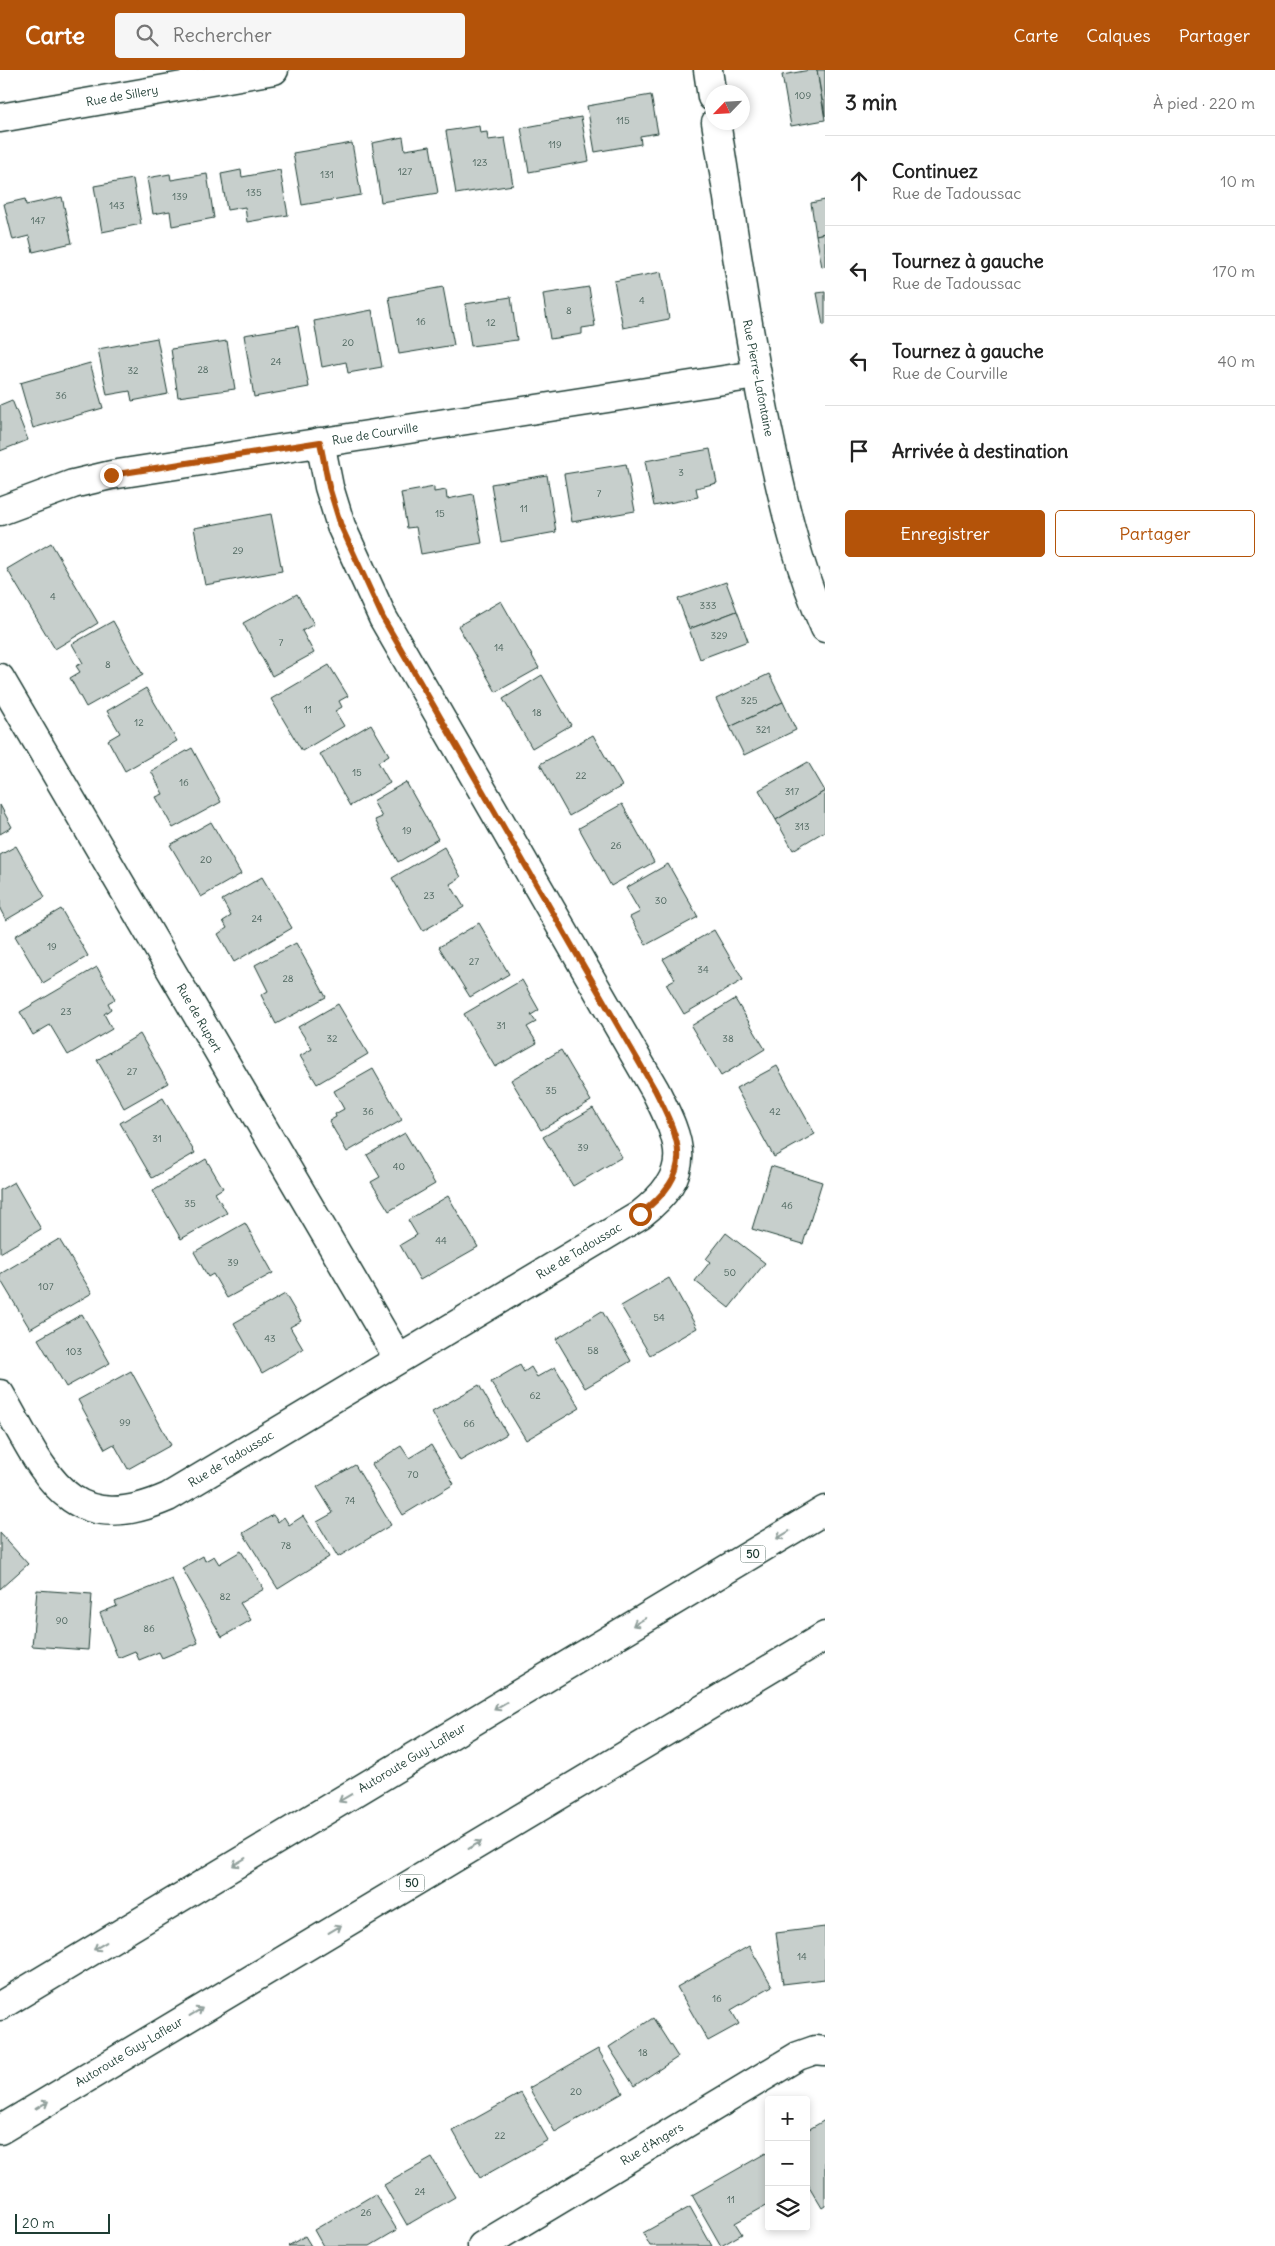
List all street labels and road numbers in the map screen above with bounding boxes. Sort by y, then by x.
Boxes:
street label: Rue de Sillery [85,82,159,109]
street label: Rue Pierre-Lafontaine [740,318,777,438]
street label: Rue de Courville [331,419,419,448]
street label: Rue de Rupert [174,981,225,1055]
street label: Rue de Tadoussac [533,1219,624,1282]
street label: Rue de Tadoussac [185,1427,276,1490]
road number: 50 [740,1546,766,1562]
street label: Autoroute Guy-Lafleur [355,1719,468,1796]
road number: 50 [400,1875,424,1892]
street label: Autoroute Guy-Lafleur [72,2013,185,2090]
street label: Rue d'Angers [617,2119,686,2168]

